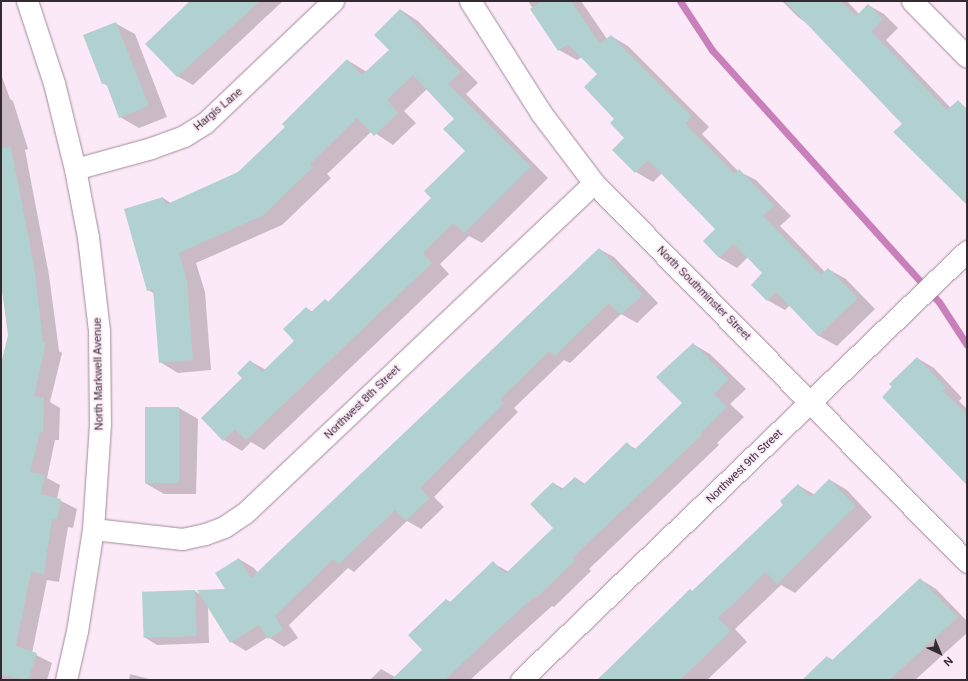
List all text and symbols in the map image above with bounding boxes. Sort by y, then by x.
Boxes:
street label: Hargis Lane [191,85,245,133]
street label: North Southminster Street [654,243,754,343]
street label: North Markwell Avenue [90,317,106,431]
street label: Northwest 8th Street [321,362,403,442]
street label: Northwest 9th Street [703,426,785,506]
north arrow [920,633,960,673]
text: N [941,655,955,669]

